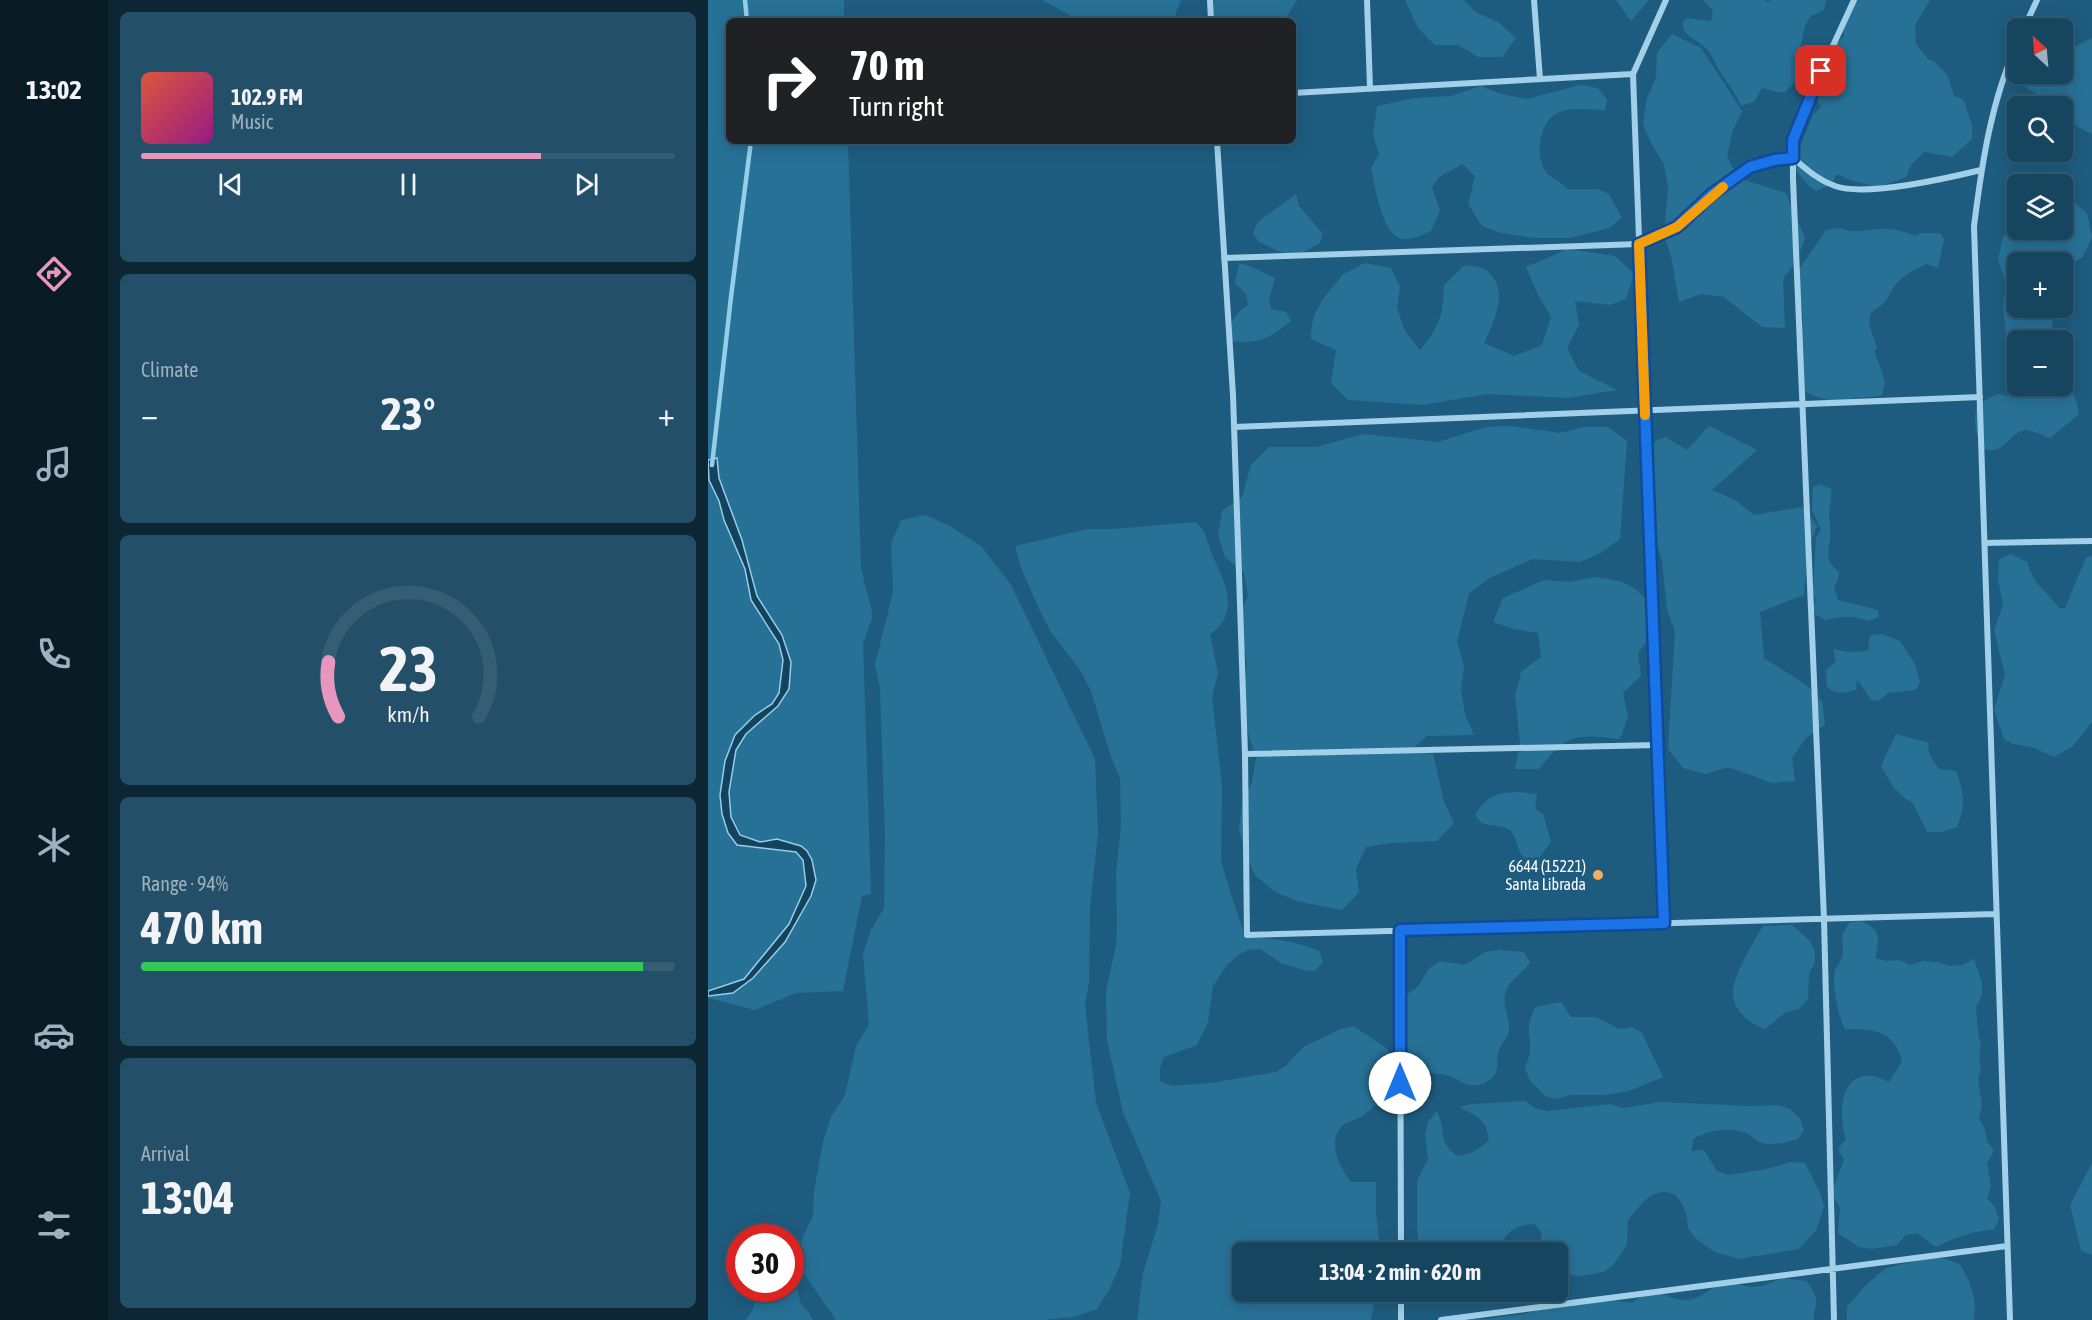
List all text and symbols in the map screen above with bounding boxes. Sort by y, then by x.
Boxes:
north arrow [2007,18,2073,84]
map controls [2007,18,2073,396]
text: 70 m [849,41,924,89]
icon: right [750,42,828,120]
pin [1795,45,1846,96]
icon: arrive [1804,54,1837,87]
text: 13:02 [26,74,82,105]
text: 102.9 FM [231,84,303,110]
text: Turn right [849,91,944,122]
button: search [2007,96,2073,162]
text: Music [231,110,273,133]
icon: previous [214,168,247,201]
icon: pause [392,168,425,201]
icon: next [570,168,603,201]
button: layers [2007,174,2073,240]
button: + [2007,252,2073,318]
icon: directions [33,253,75,295]
button: − [2007,330,2073,396]
text: Climate [141,358,198,381]
text: 23° [381,388,435,440]
text: − [141,395,158,433]
text: + [658,395,675,433]
icon: music [33,443,75,485]
icon: phone [33,633,75,675]
text: 23 [379,633,437,704]
text: km/h [387,702,429,727]
icon: climate [33,824,75,866]
place label: 6644 (15221) Santa Librada [1506,857,1586,893]
marker: 6644 (15221) Santa Librada [1591,868,1605,882]
text: Range · 94% [141,872,228,895]
text: 470 km [141,902,263,954]
icon: car [33,1014,75,1056]
position arrow [1368,1051,1432,1115]
text: Arrival [141,1142,190,1165]
text: 13:04 [141,1172,235,1224]
icon: filters [33,1204,75,1246]
speed limit sign: 30 [726,1224,804,1302]
text: 13:04 · 2 min · 620 m [1319,1259,1481,1285]

